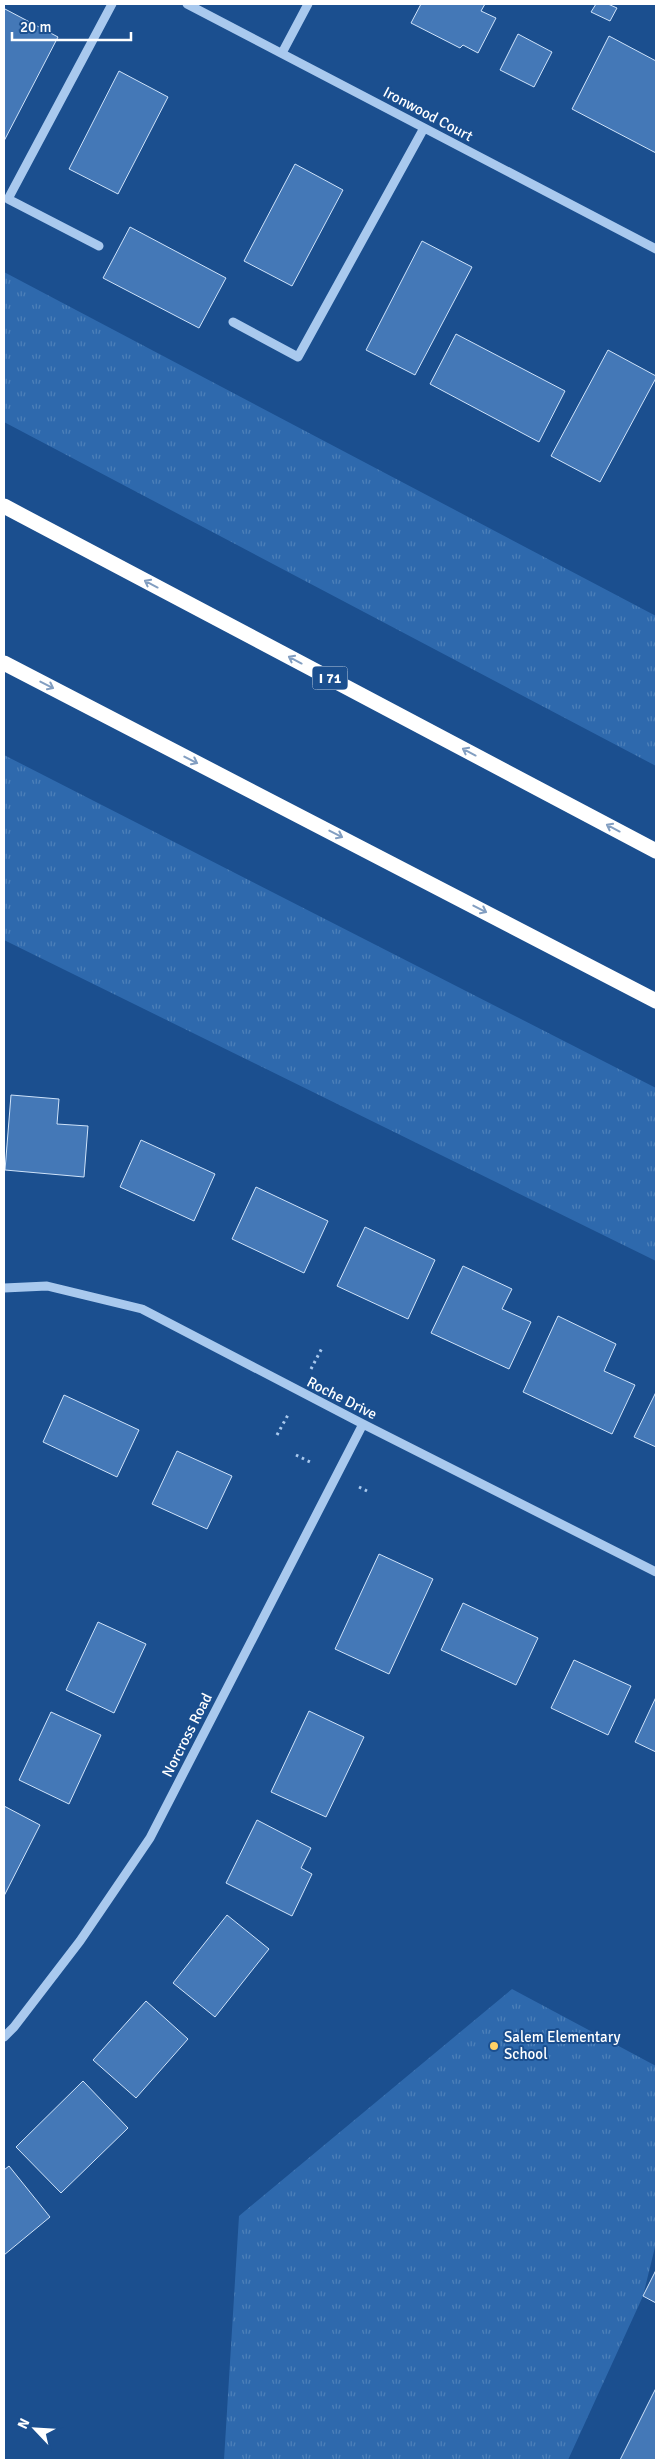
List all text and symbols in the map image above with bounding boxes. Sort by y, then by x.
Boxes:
scale bar [12,10,131,42]
text: 20 m [20,18,51,36]
street label: Ironwood Court [380,83,476,145]
one-way arrow [144,579,159,588]
one-way arrow [288,655,303,664]
road number: I 71 [312,666,348,690]
one-way arrow [39,681,54,690]
one-way arrow [462,747,477,757]
one-way arrow [184,755,199,765]
one-way arrow [606,823,621,832]
one-way arrow [328,830,343,839]
one-way arrow [473,904,488,914]
street label: Roche Drive [304,1373,380,1423]
street label: Norcross Road [158,1690,216,1780]
place label: Salem Elementary School [504,2028,621,2063]
marker: Salem Elementary School [488,2040,500,2052]
north arrow [10,2404,60,2454]
text: N [14,2416,33,2432]

